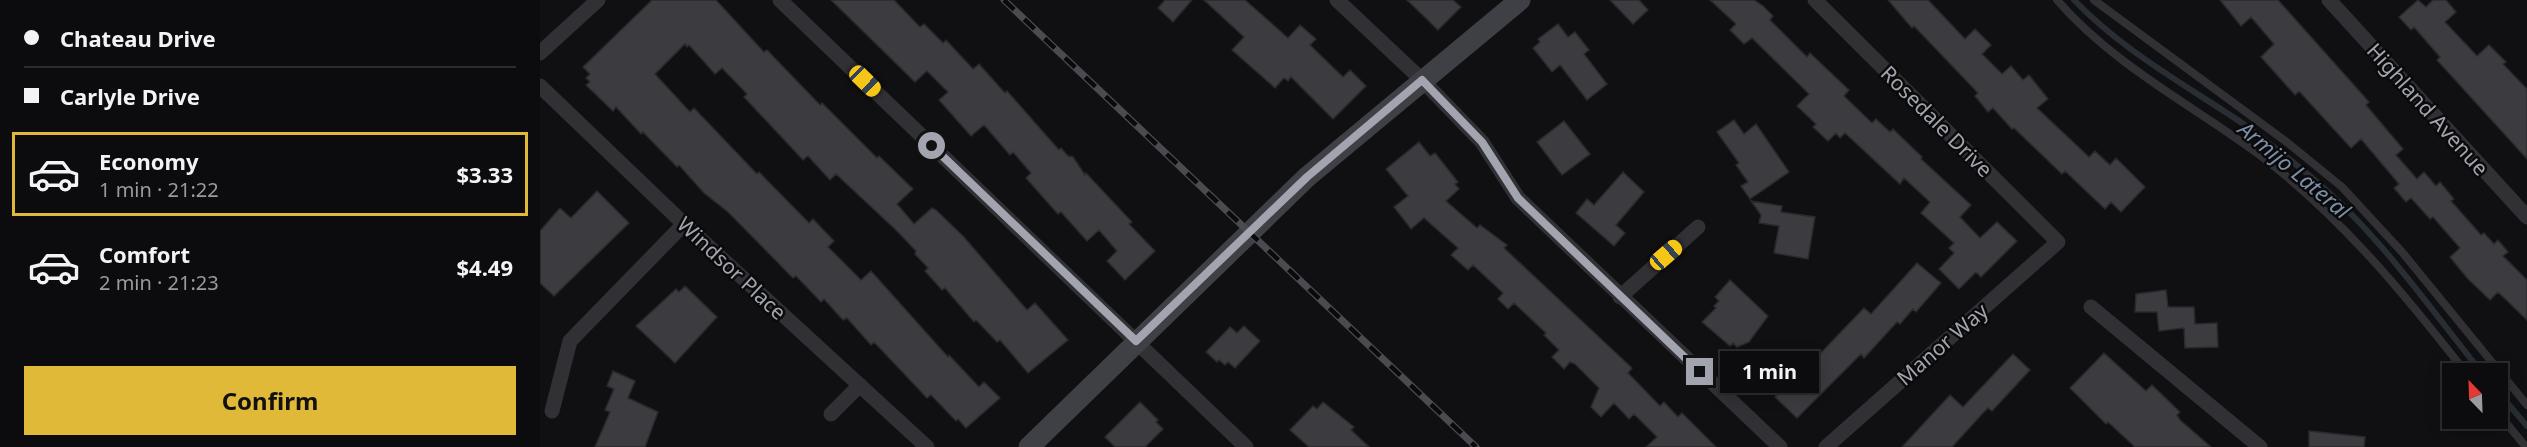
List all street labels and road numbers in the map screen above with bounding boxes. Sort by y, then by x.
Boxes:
street label: Highland Avenue [2361,37,2495,181]
street label: Rosedale Drive [1875,59,1999,183]
street label: Windsor Place [671,210,793,326]
street label: Manor Way [1890,296,1994,391]

